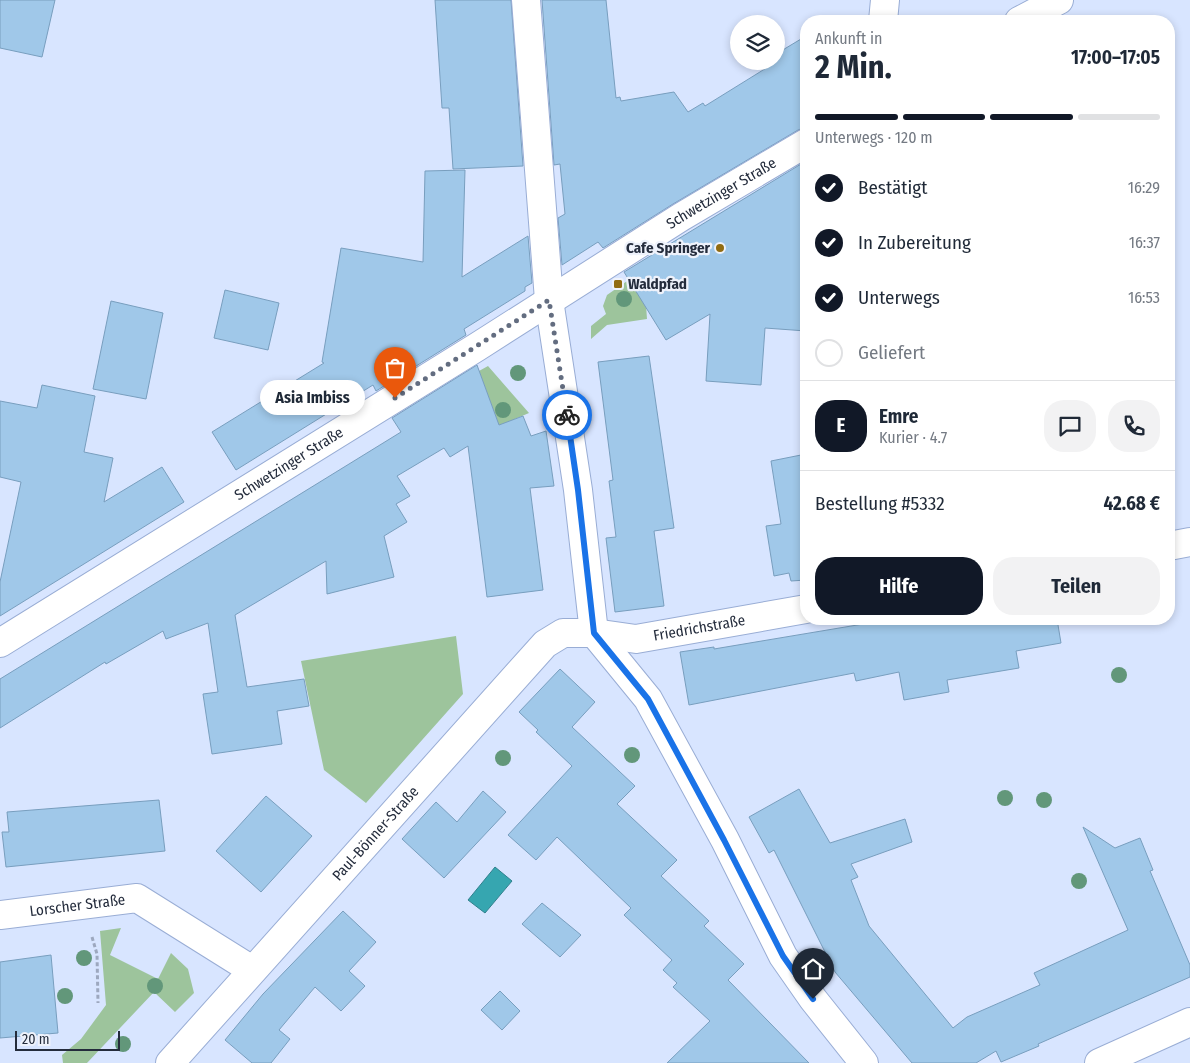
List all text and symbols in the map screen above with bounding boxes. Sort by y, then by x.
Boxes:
map controls [730,15,785,70]
button: layers [730,15,785,70]
text: Ankunft in [815,29,882,48]
text: 17:00–17:05 [1071,46,1160,69]
text: 2 Min. [815,48,892,86]
text: Unterwegs · 120 m [815,128,933,147]
street label: Schwetzinger Straße [663,154,779,233]
icon: check [815,174,843,202]
text: Bestätigt [858,176,927,199]
text: 16:29 [1128,178,1160,197]
icon: check [815,229,843,257]
text: In Zubereitung [858,231,971,254]
text: 16:37 [1129,233,1160,252]
place label: Cafe Springer [626,239,711,257]
marker: Cafe Springer [714,242,726,254]
place label: Waldpfad [628,275,687,293]
marker: Waldpfad [612,278,624,290]
icon: check [815,284,843,312]
text: Unterwegs [858,286,940,309]
text: 16:53 [1128,288,1160,307]
text: Geliefert [858,341,925,364]
pin [374,347,416,398]
icon: bag [381,354,409,382]
callout: Asia Imbiss [260,380,365,416]
text: Asia Imbiss [275,388,350,407]
courier [542,390,592,440]
button: chat [1044,400,1096,452]
button: phone [1108,400,1160,452]
icon: bike [553,401,581,429]
text: Emre [879,405,918,428]
text: E [836,414,846,437]
street label: Schwetzinger Straße [231,423,347,504]
text: Kurier · 4.7 [879,428,947,447]
text: Bestellung #5332 [815,492,945,515]
text: 42.68 € [1103,492,1160,515]
button: Hilfe [815,557,983,615]
button: Teilen [993,557,1160,615]
street label: Friedrichstraße [652,611,746,645]
street label: Paul-Bönner-Straße [328,783,422,884]
street label: Lorscher Straße [29,891,126,920]
pin [792,948,834,999]
icon: home [799,955,827,983]
scale bar [15,1028,120,1051]
text: 20 m [22,1031,50,1048]

